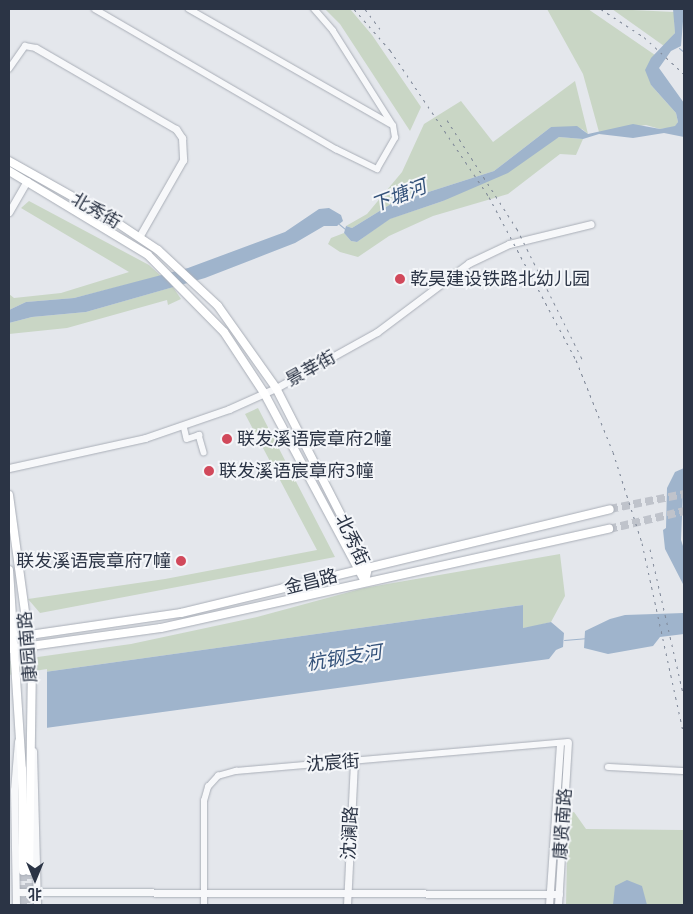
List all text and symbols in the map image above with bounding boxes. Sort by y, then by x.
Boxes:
water label: 下塘河 [368,175,430,217]
street label: 北秀街 [67,188,125,234]
place label: 乾昊建设铁路北幼儿园 [410,268,590,290]
marker: 乾昊建设铁路北幼儿园 [394,273,406,285]
street label: 景莘街 [282,346,340,392]
place label: 联发溪语宸章府2幢 [237,428,392,450]
marker: 联发溪语宸章府2幢 [221,433,233,445]
place label: 联发溪语宸章府3幢 [219,460,374,482]
marker: 联发溪语宸章府3幢 [203,465,215,477]
street label: 北秀街 [331,511,373,569]
place label: 联发溪语宸章府7幢 [16,550,171,572]
marker: 联发溪语宸章府7幢 [175,555,187,567]
street label: 金昌路 [282,565,340,599]
street label: 康园南路 [14,610,42,684]
water label: 杭钢支河 [305,641,383,675]
street label: 沈宸街 [305,750,361,776]
street label: 康贤南路 [550,787,576,861]
street label: 沈澜路 [338,805,362,861]
north arrow [10,854,60,904]
text: 北 [28,885,42,903]

